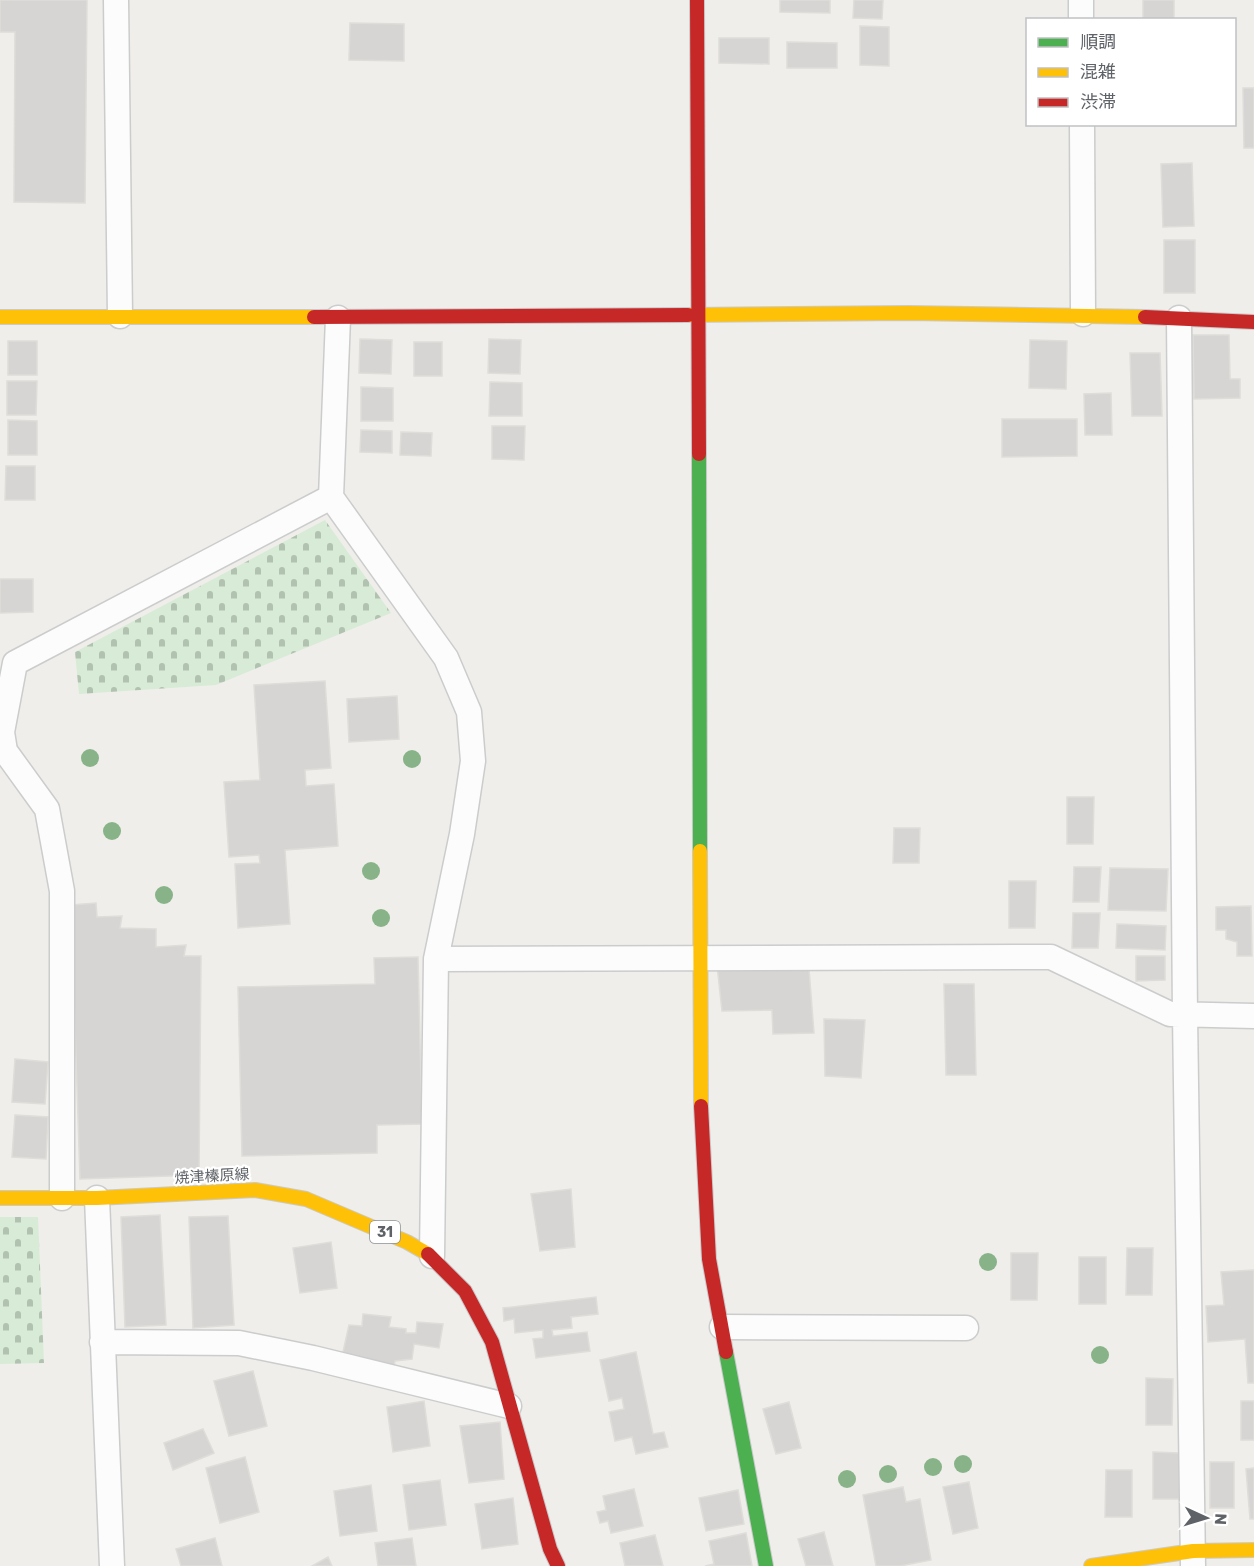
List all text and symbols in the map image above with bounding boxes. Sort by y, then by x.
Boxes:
legend [1026,18,1236,126]
text: 順調 [1080,31,1116,53]
text: 混雑 [1080,61,1116,83]
text: 渋滞 [1080,91,1116,113]
street label: 焼津榛原線 [174,1165,250,1187]
road number: 31 [370,1221,400,1243]
north arrow [1176,1488,1236,1548]
text: N [1211,1513,1230,1525]

